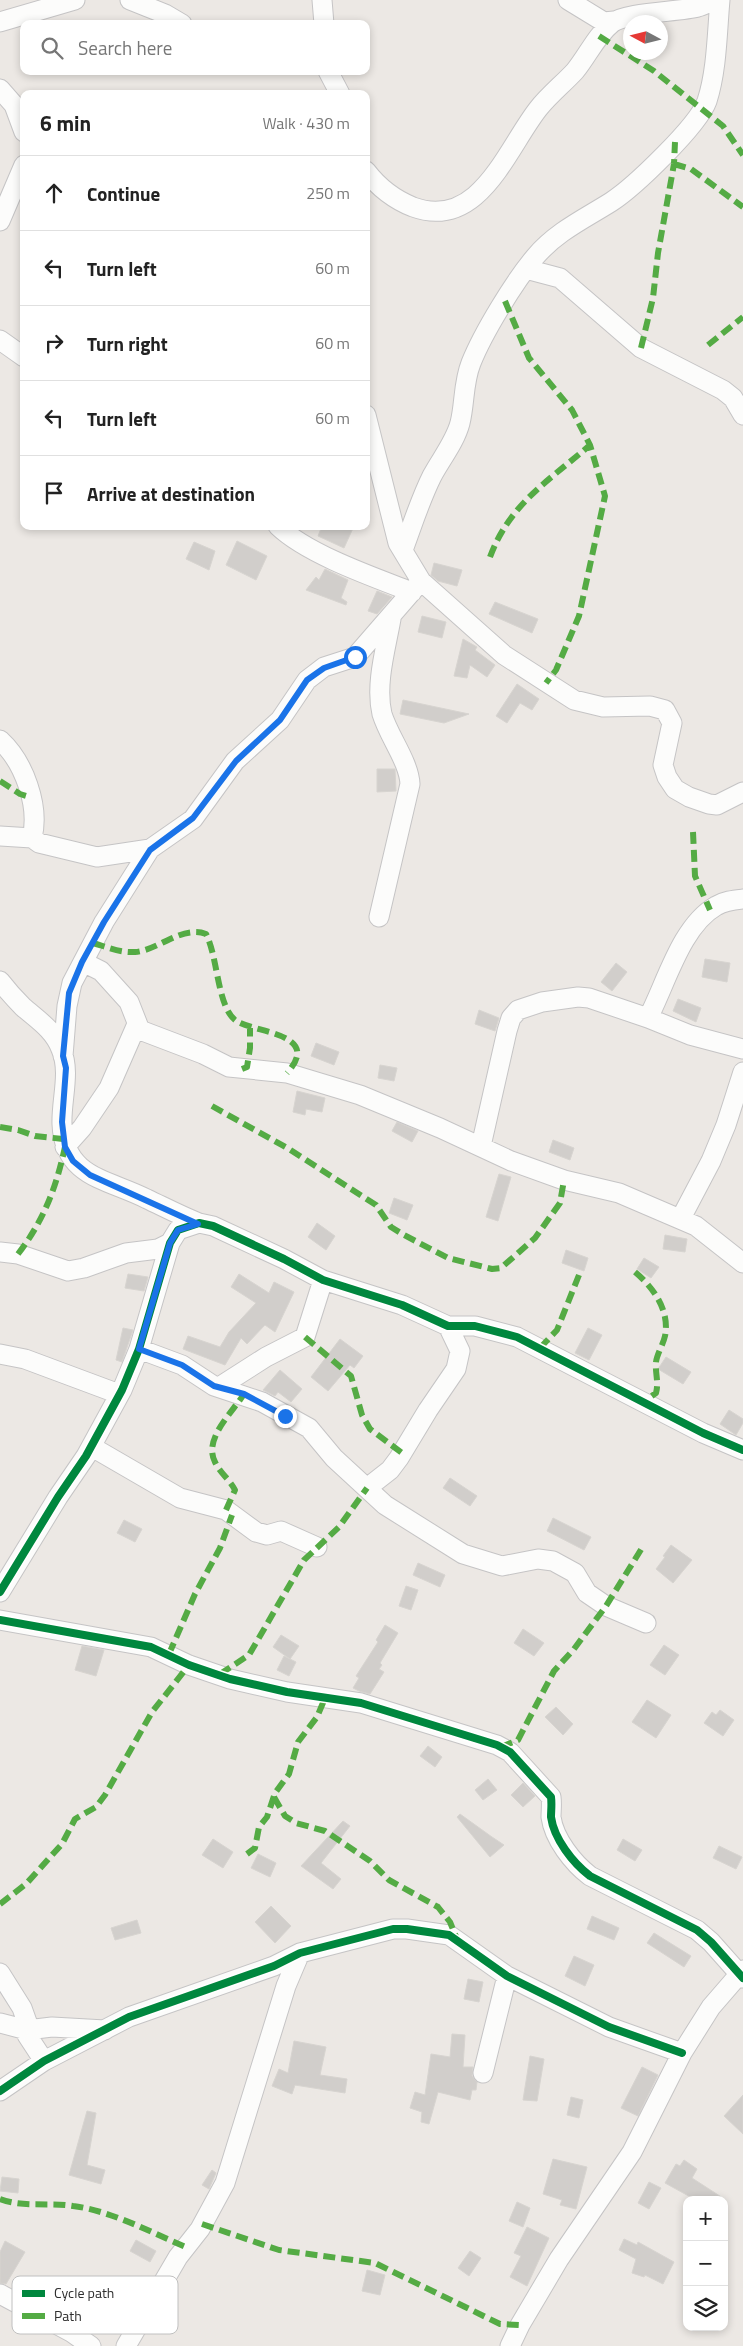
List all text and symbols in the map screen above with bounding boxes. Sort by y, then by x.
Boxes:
north arrow [623,15,668,60]
search box [20,20,370,75]
text: Search here [78,33,172,62]
icon: search [38,34,66,62]
text: 6 min [40,107,91,139]
text: Walk · 430 m [262,111,350,135]
icon: ahead [40,179,68,207]
text: Continue [87,179,160,208]
text: 250 m [306,181,350,205]
icon: left [40,254,68,282]
text: Turn left [87,254,157,283]
text: 60 m [315,256,350,280]
icon: right [40,329,68,357]
text: Turn right [87,329,168,358]
text: 60 m [315,331,350,355]
icon: left [40,404,68,432]
text: Turn left [87,404,157,433]
text: 60 m [315,406,350,430]
icon: arrive [40,479,68,507]
text: Arrive at destination [87,479,255,508]
route start [344,646,367,669]
route end [274,1405,297,1428]
map controls [683,2196,728,2331]
button: + [683,2196,728,2241]
button: − [683,2241,728,2286]
legend [12,2276,178,2334]
text: Cycle path [54,2282,114,2303]
button: layers [683,2286,728,2331]
text: Path [54,2305,82,2326]

